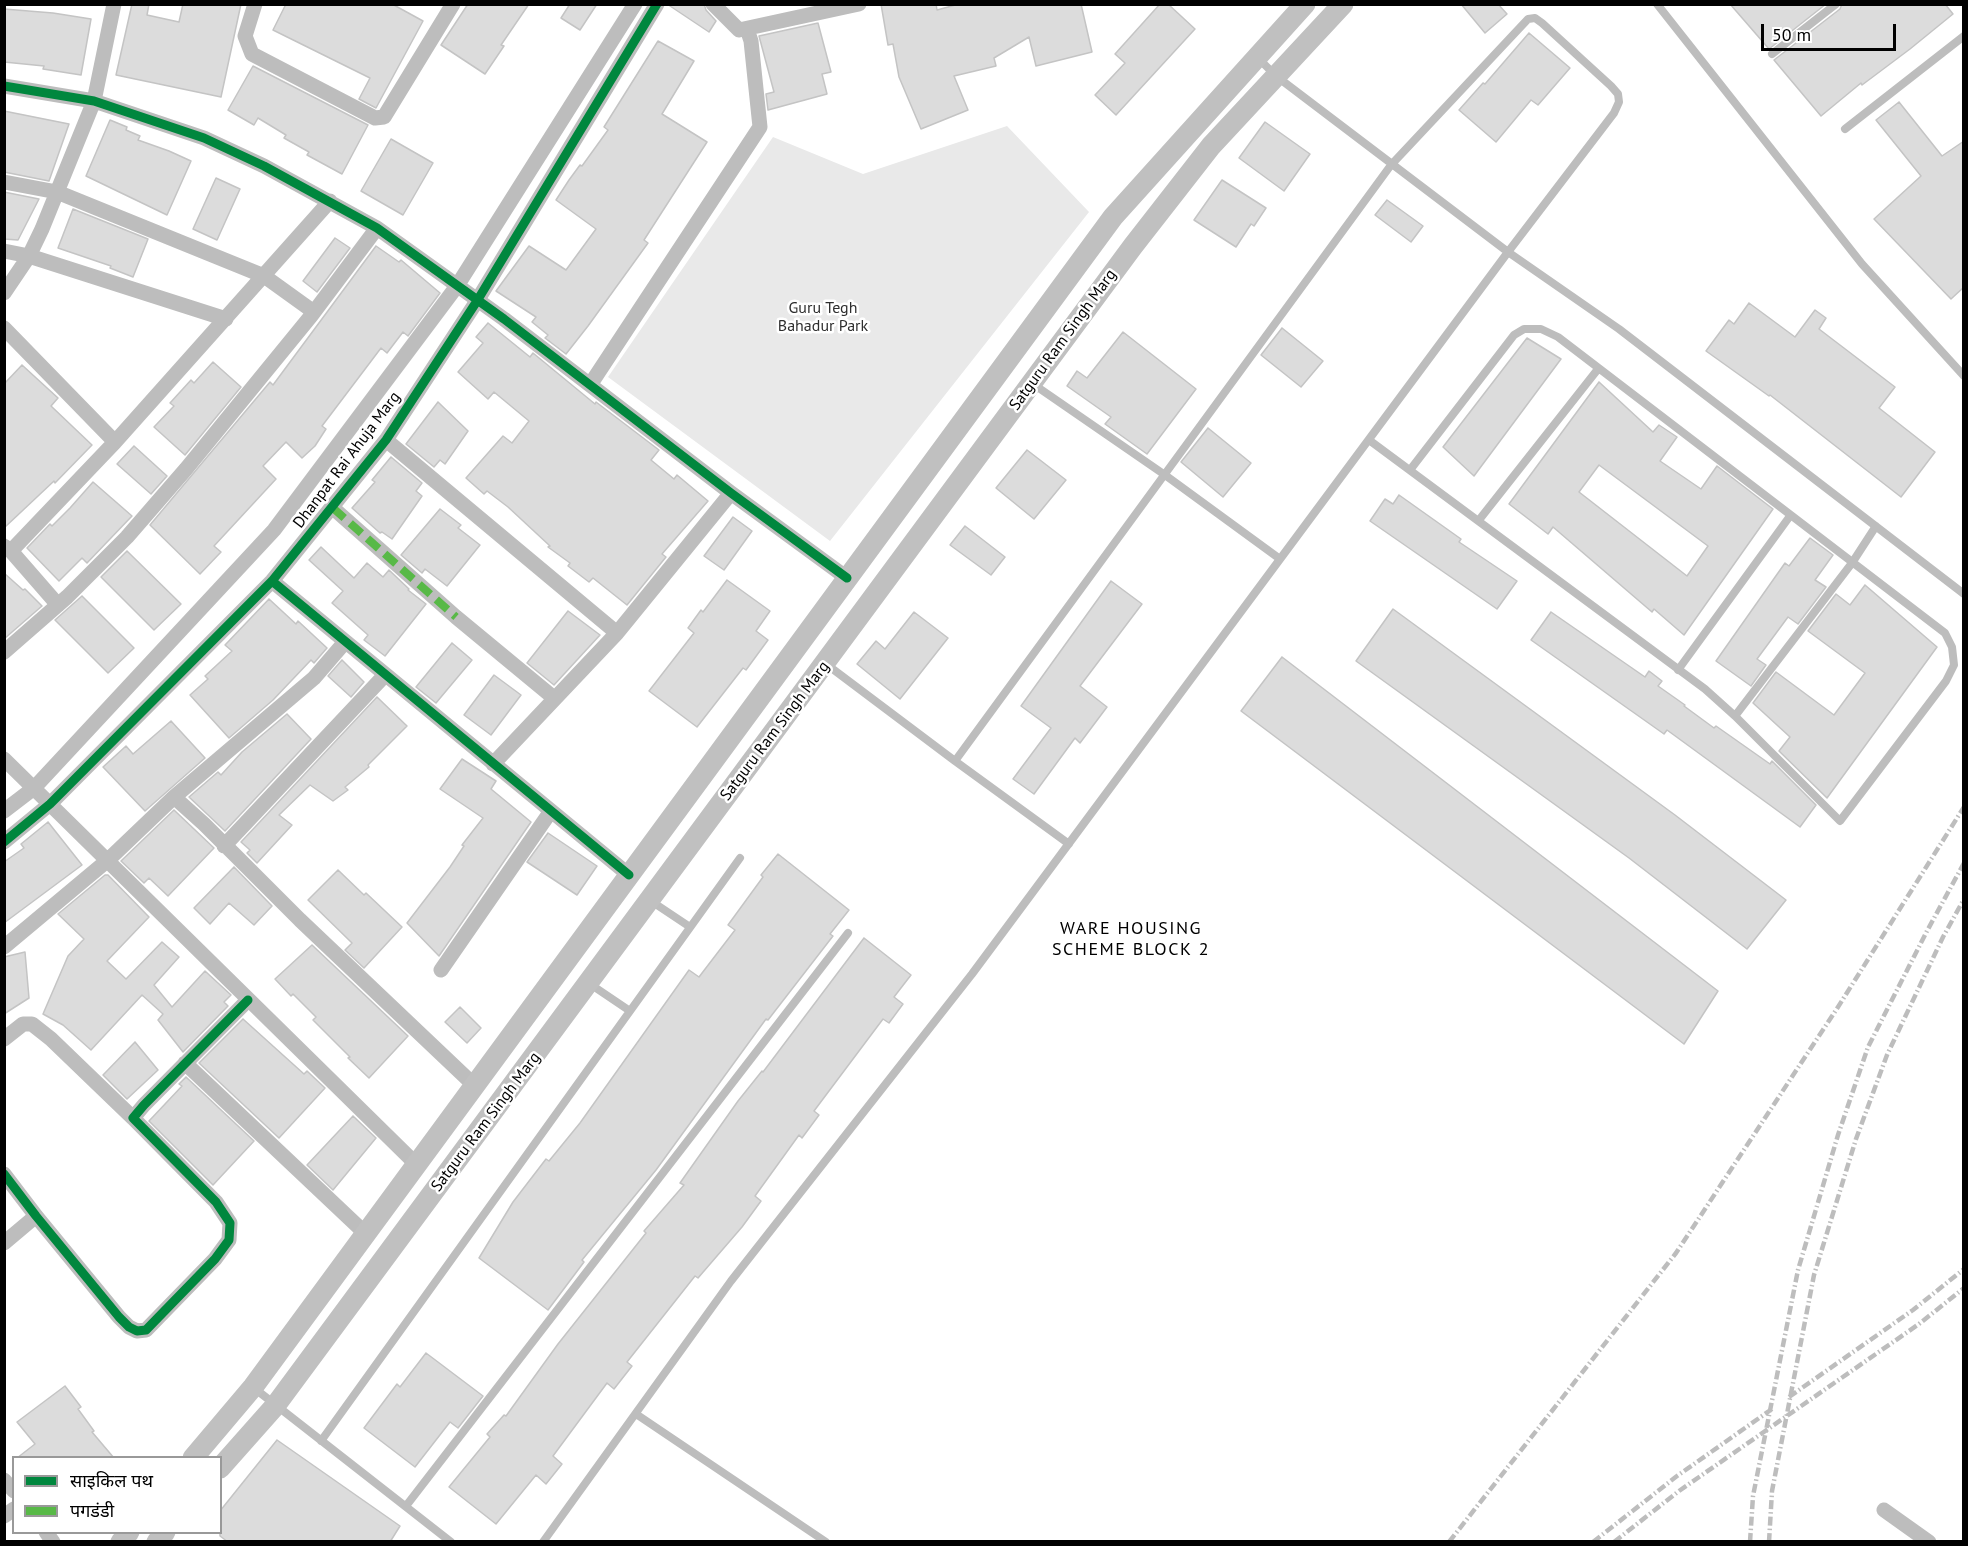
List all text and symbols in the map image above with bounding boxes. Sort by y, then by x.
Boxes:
scale bar [1764,12,1899,50]
text: 50 m [1772,23,1811,46]
street label: Satguru Ram Singh Marg [1005,266,1121,414]
park label: Guru Tegh Bahadur Park [778,298,868,336]
street label: Dhanpat Rai Ahuja Marg [289,388,405,532]
street label: Satguru Ram Singh Marg [716,658,834,804]
district label: WARE HOUSING SCHEME BLOCK 2 [1052,918,1210,960]
street label: Satguru Ram Singh Marg [427,1049,545,1195]
legend [12,1456,222,1534]
text: साइकिल पथ [70,1469,153,1492]
text: पगडंडी [70,1499,114,1522]

